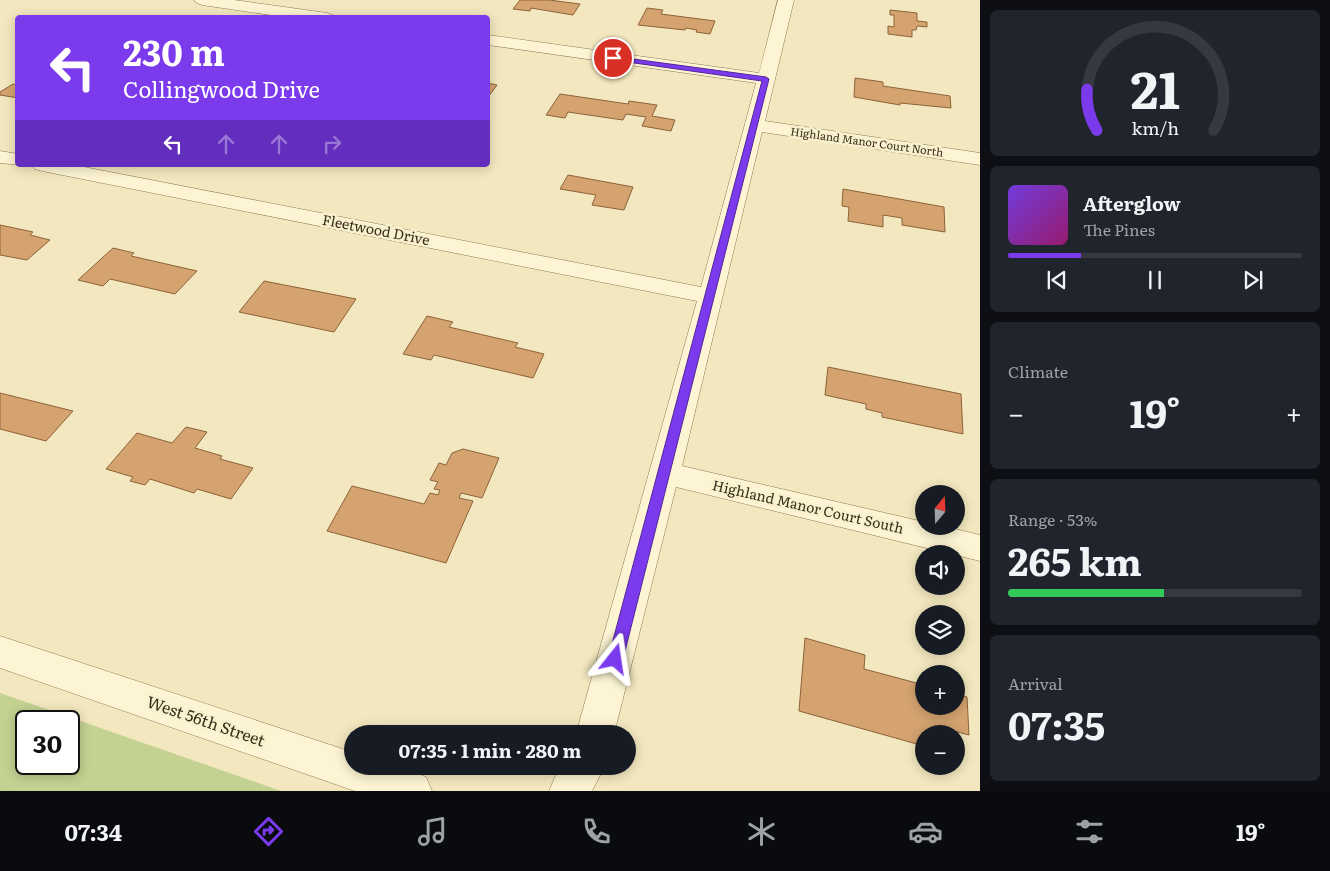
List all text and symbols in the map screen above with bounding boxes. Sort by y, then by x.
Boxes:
text: 230 m [123,25,225,77]
icon: left [40,35,105,100]
pin [592,37,634,79]
icon: arrive [599,44,627,72]
text: 21 [1130,48,1180,125]
text: Collingwood Drive [123,72,320,105]
text: km/h [1131,114,1179,141]
street label: Highland Manor Court North [790,122,945,160]
icon: left [159,130,187,158]
icon: ahead [212,130,240,158]
icon: ahead [265,130,293,158]
icon: right [318,130,346,158]
text: Afterglow [1083,189,1181,217]
street label: Fleetwood Drive [321,209,432,249]
text: The Pines [1083,217,1155,241]
icon: previous [1043,266,1071,294]
icon: pause [1141,266,1169,294]
icon: next [1239,266,1267,294]
text: Climate [1008,359,1068,383]
text: 19° [1130,383,1181,440]
text: − [1008,391,1024,433]
text: + [1286,391,1302,433]
street label: Highland Manor Court South [711,474,906,538]
north arrow [915,485,965,535]
map controls [915,485,965,775]
text: Range · 53% [1008,507,1097,531]
text: 265 km [1008,531,1142,588]
button: sound [915,545,965,595]
button: layers [915,605,965,655]
position arrow [588,632,640,684]
button: + [915,665,965,715]
text: Arrival [1008,671,1063,695]
street label: West 56th Street [144,689,269,752]
text: 07:35 [1008,695,1105,752]
speed limit sign: 30 [15,710,80,775]
button: − [915,725,965,775]
text: 07:35 · 1 min · 280 m [399,736,581,764]
icon: directions [251,814,286,849]
icon: music [415,814,450,849]
icon: phone [579,814,614,849]
icon: climate [744,814,779,849]
icon: car [908,814,943,849]
icon: filters [1072,814,1107,849]
text: 07:34 [65,815,122,848]
text: 19° [1236,815,1265,848]

